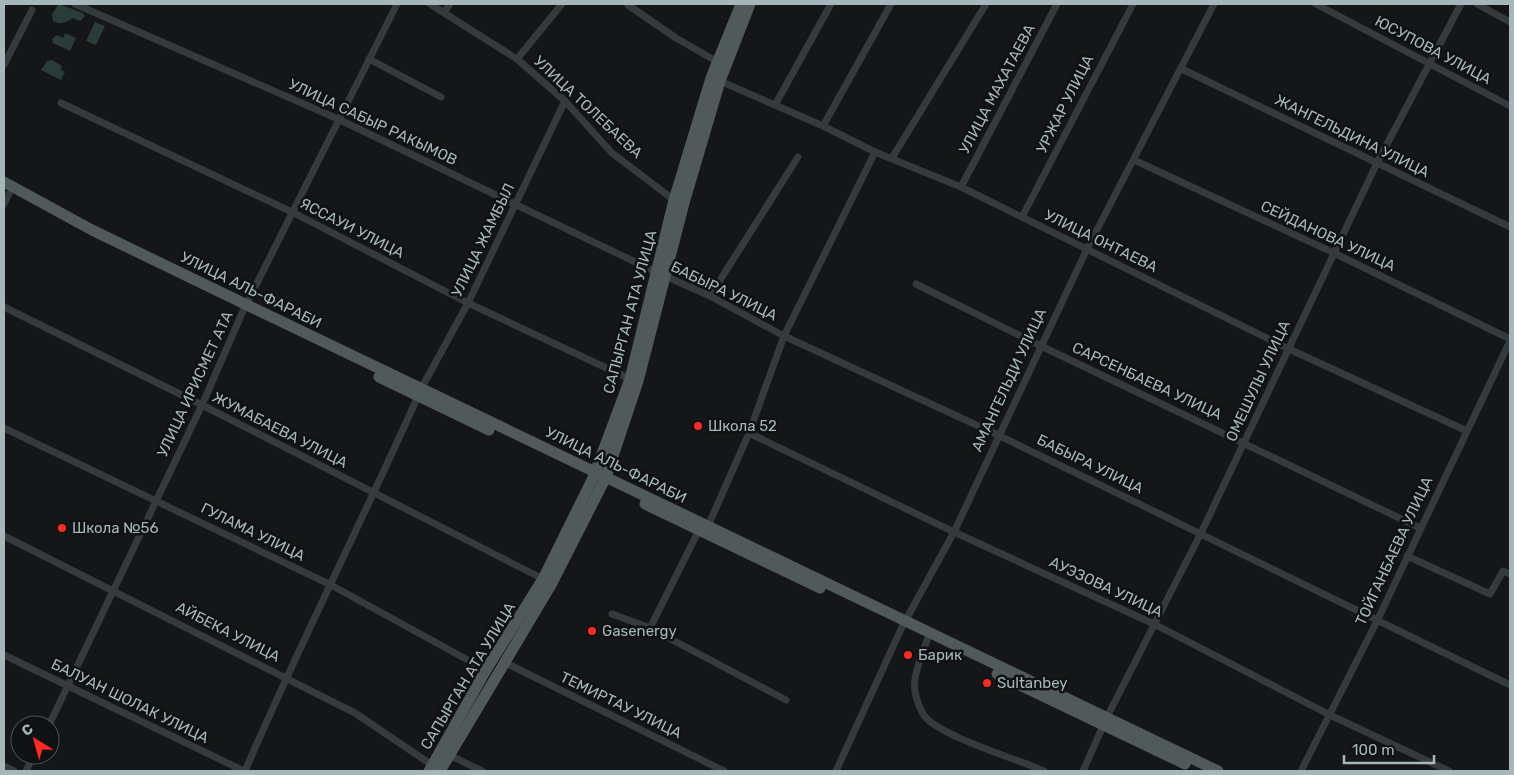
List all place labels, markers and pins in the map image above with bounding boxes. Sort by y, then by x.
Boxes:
place label: Школа 52 [708,417,777,435]
marker: Школа 52 [692,420,704,432]
place label: Школа №56 [72,519,158,537]
marker: Школа №56 [56,522,68,534]
place label: Gasenergy [602,622,677,640]
marker: Gasenergy [586,625,598,637]
place label: Барик [918,646,962,664]
marker: Барик [902,649,914,661]
place label: Sultanbey [997,674,1068,692]
marker: Sultanbey [981,677,993,689]

